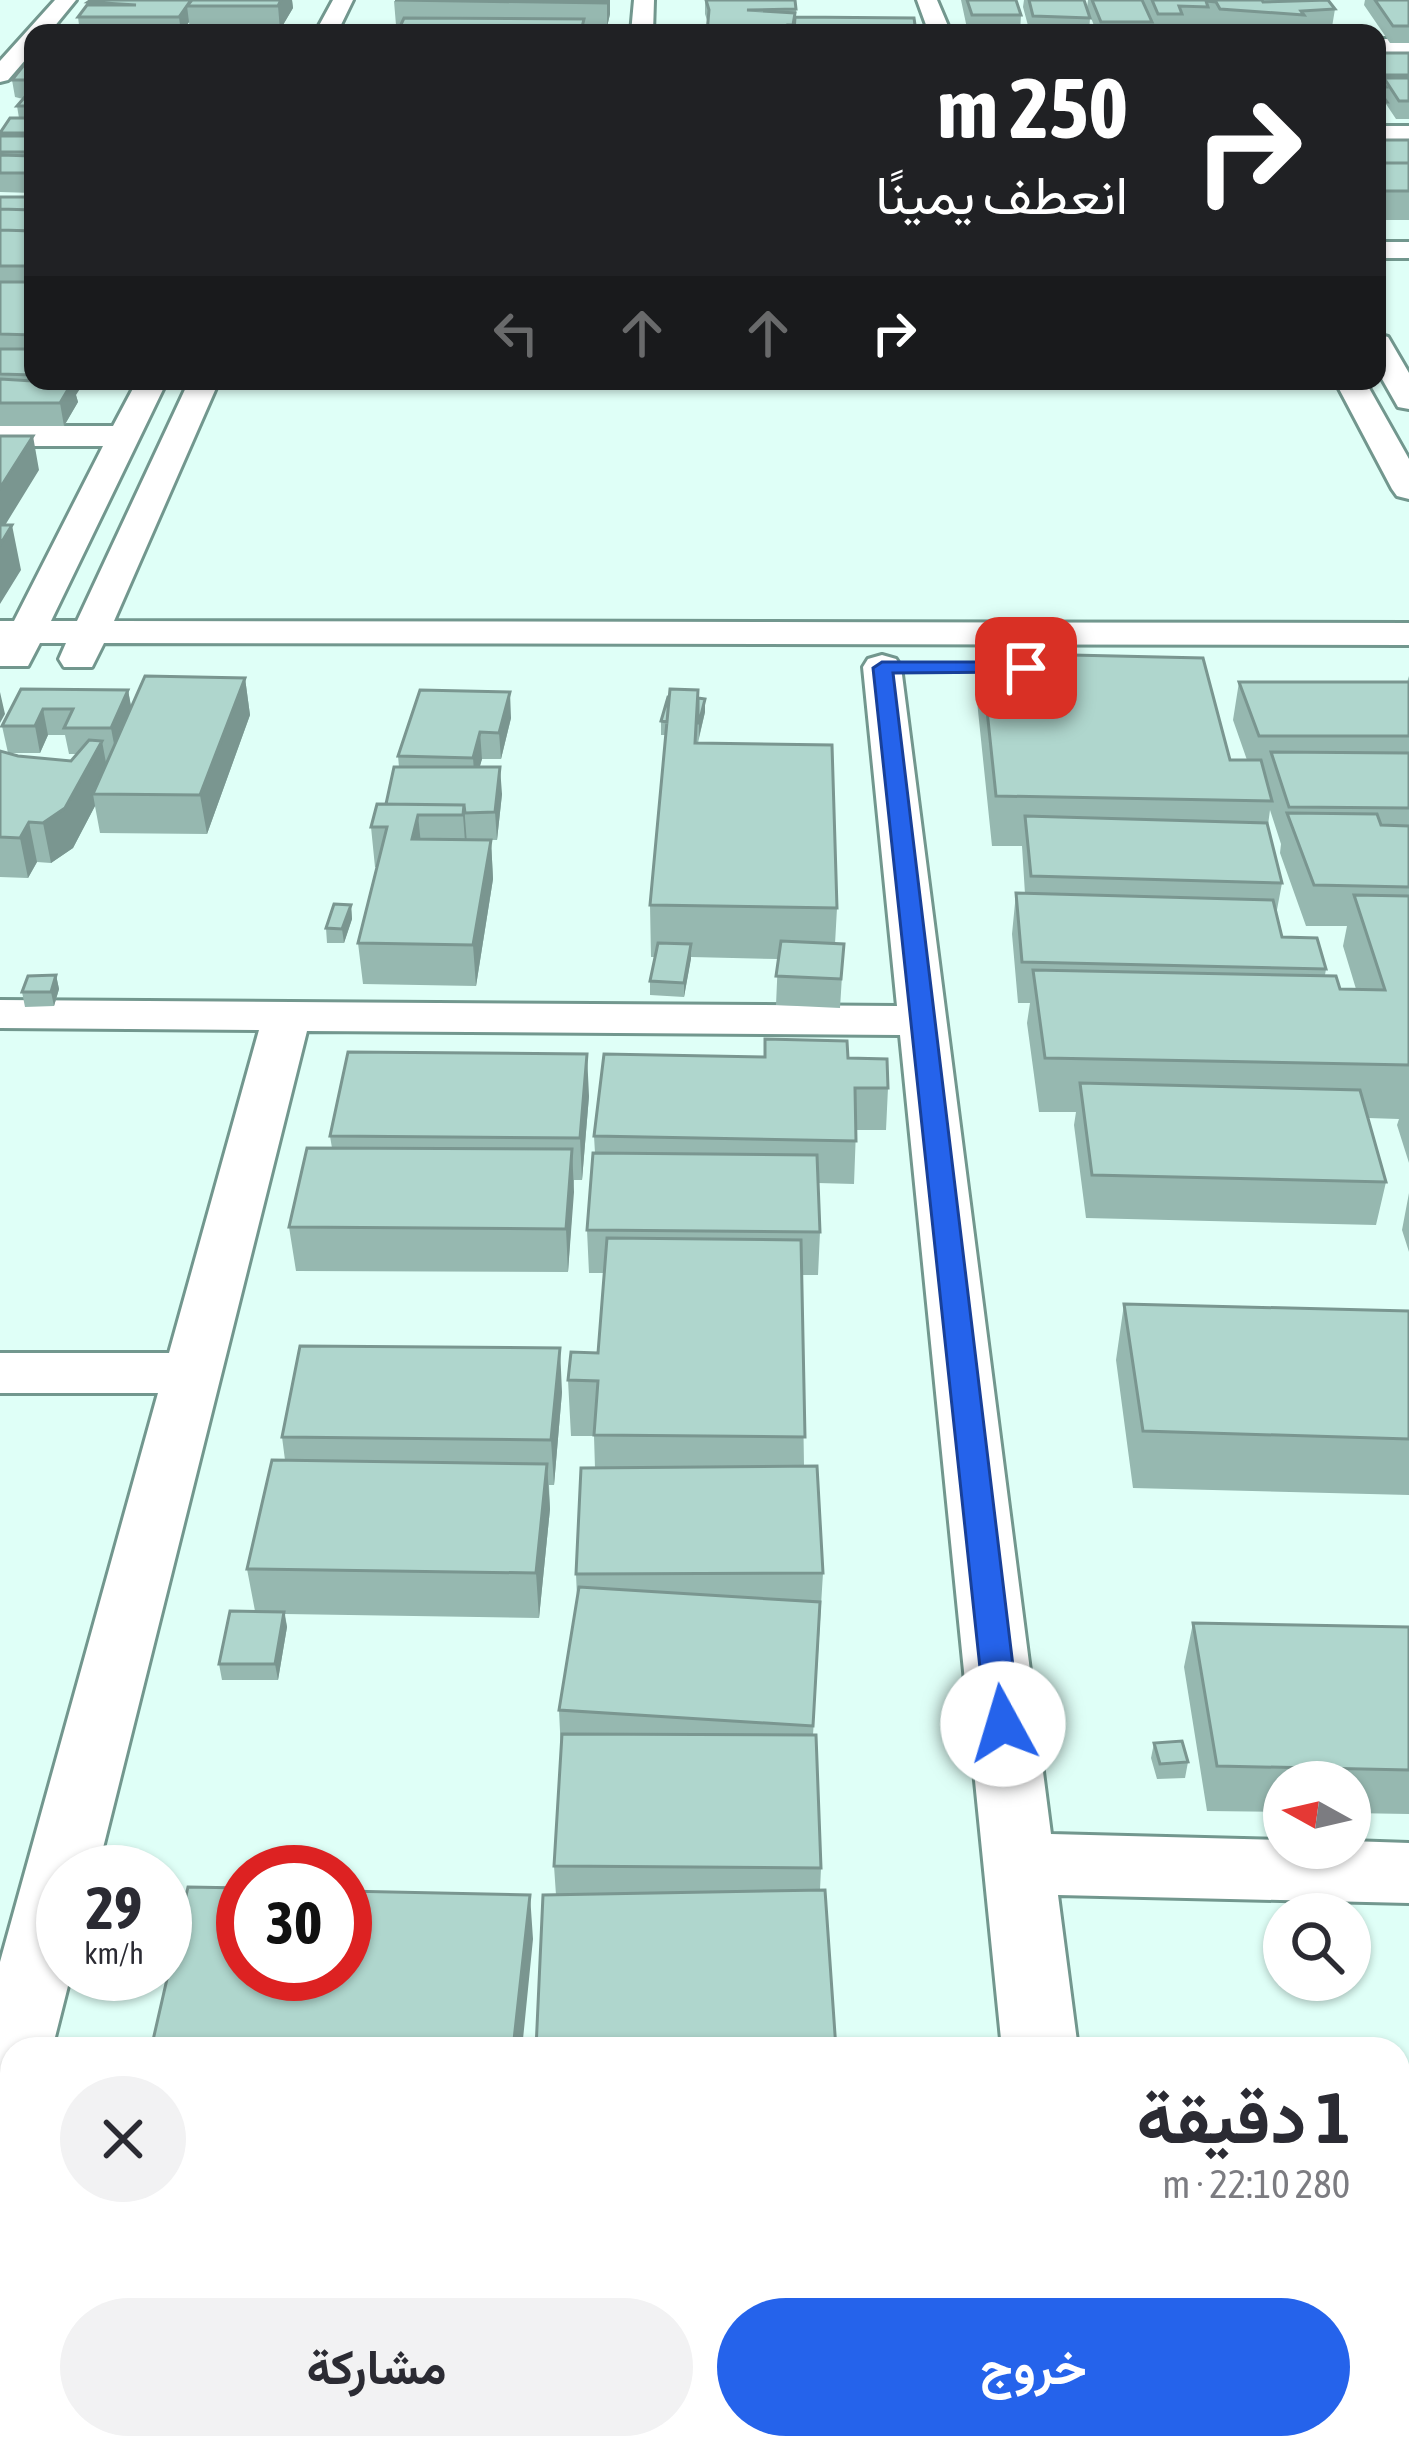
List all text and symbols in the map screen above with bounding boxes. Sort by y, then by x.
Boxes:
text: 250 m [938,60,1128,156]
icon: right [1170,72,1326,228]
text: انعطف يمينًا [875,164,1128,225]
icon: left [483,300,549,366]
icon: ahead [609,300,675,366]
icon: ahead [735,300,801,366]
icon: right [861,300,927,366]
pin [975,617,1077,719]
icon: arrive [993,635,1059,701]
position arrow [940,1661,1066,1787]
north arrow [1263,1761,1371,1869]
map controls [1263,1761,1371,2001]
speed limit sign: 30 [216,1845,372,2001]
text: 29 [86,1873,142,1942]
button: search [1263,1893,1371,2001]
text: km/h [84,1936,144,1970]
button: close [60,2076,186,2202]
text: 1 دقيقة [1137,2076,1350,2158]
text: 280 m · 22:10 [1162,2162,1350,2206]
button: مشاركة [60,2298,693,2436]
button: خروج [717,2298,1350,2436]

